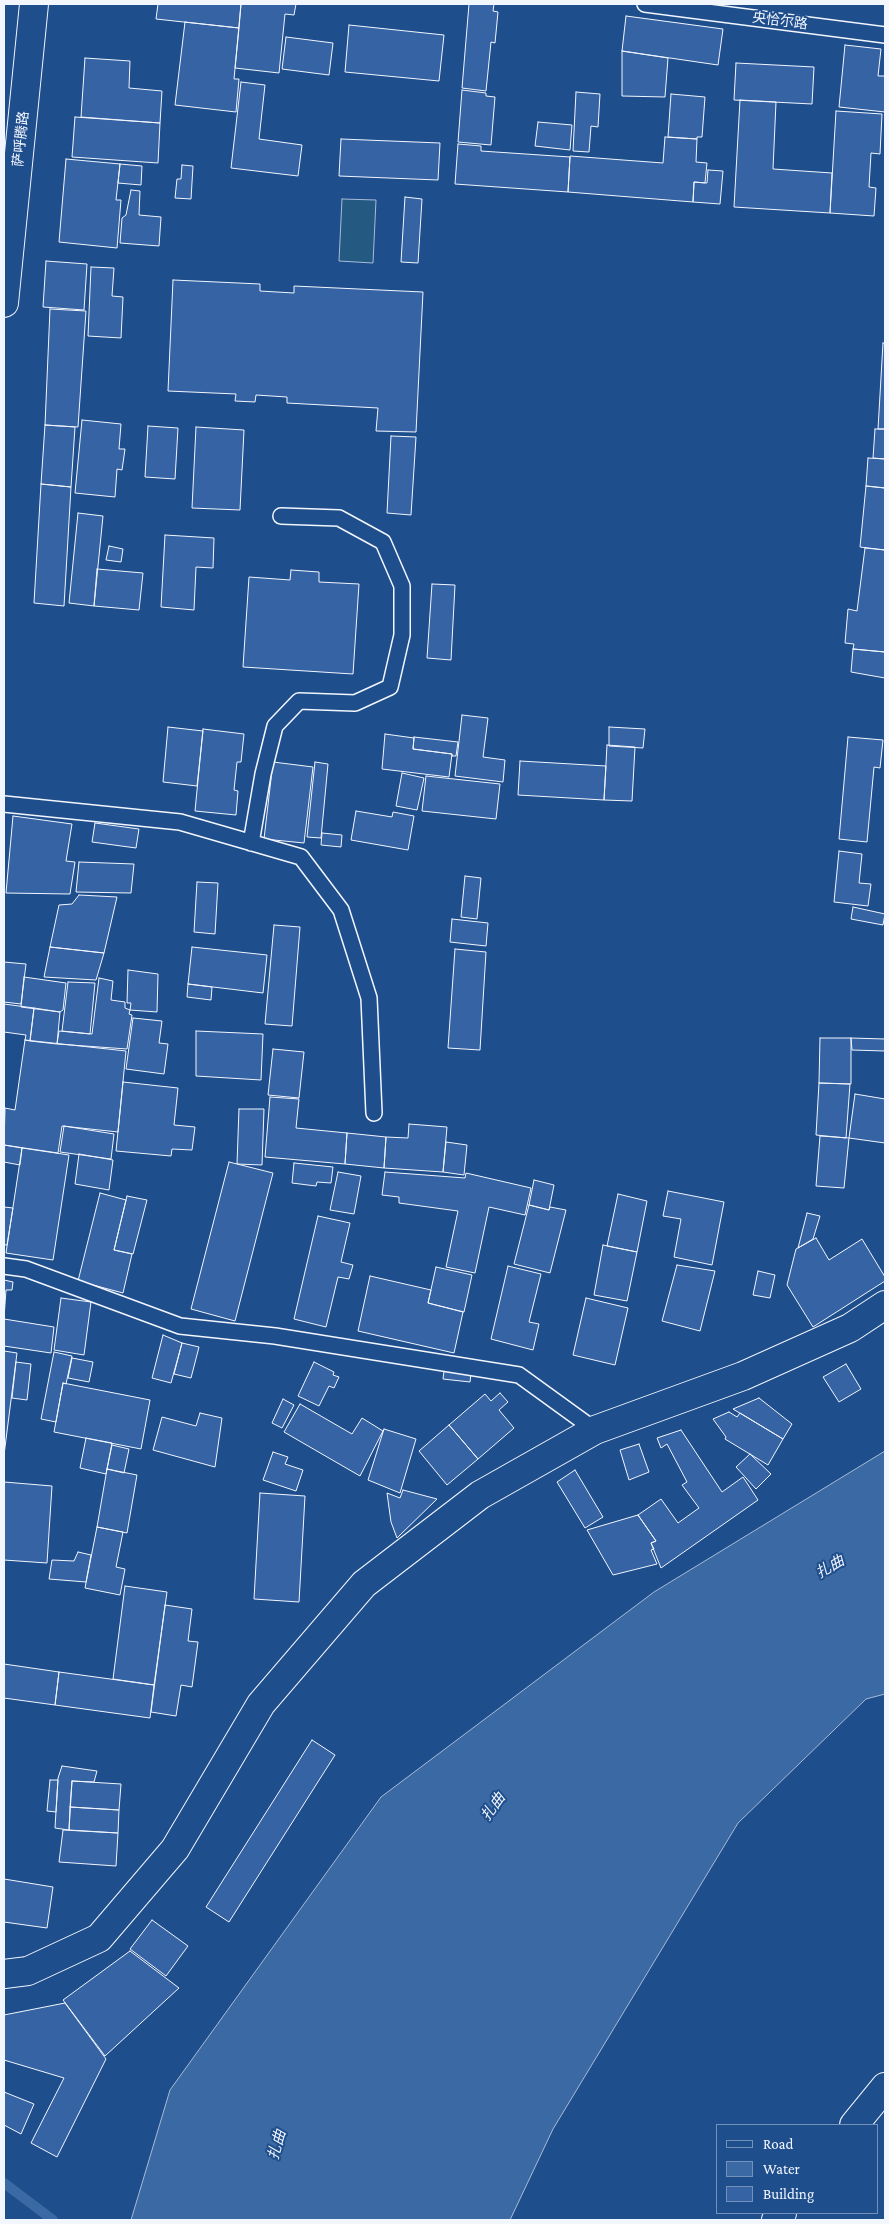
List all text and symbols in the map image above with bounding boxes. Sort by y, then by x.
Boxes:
street label: 央恰尔路 [751,9,809,33]
street label: 萨呼腾路 [10,110,32,168]
water label: 扎曲 [813,1552,847,1582]
water label: 扎曲 [477,1790,509,1824]
legend [716,2124,879,2214]
water label: 扎曲 [264,2128,290,2162]
text: Road [763,2136,793,2152]
text: Water [763,2161,800,2177]
text: Building [763,2186,814,2202]

